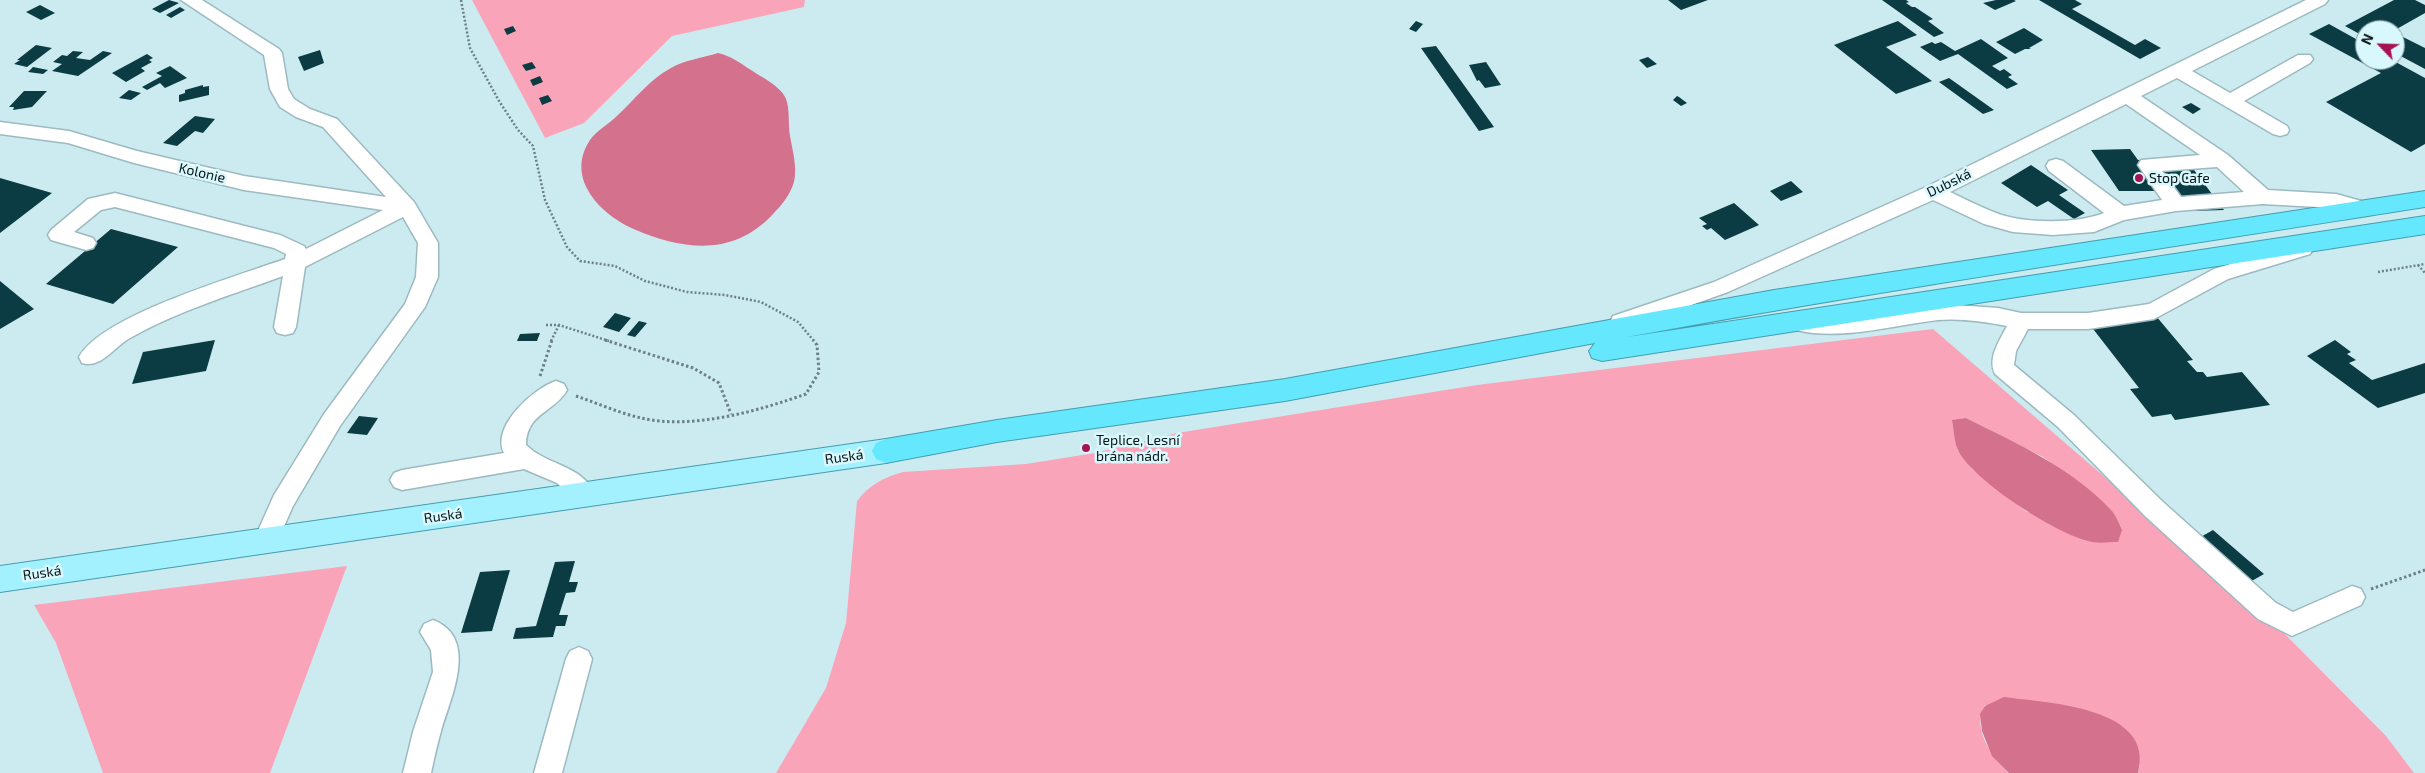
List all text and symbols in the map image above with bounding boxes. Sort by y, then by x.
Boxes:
north arrow [2355,20,2405,70]
text: N [2357,31,2377,47]
street label: Kolonie [177,159,227,187]
street label: Dubská [1924,165,1974,201]
place label: Stop Cafe [2149,170,2210,186]
marker: Stop Cafe [2133,172,2145,184]
place label: Teplice, Lesní brána nádr. [1096,432,1180,464]
marker: Teplice, Lesní brána nádr. [1080,442,1092,454]
street label: Ruská [824,446,864,468]
street label: Ruská [423,505,463,527]
street label: Ruská [22,562,62,584]

